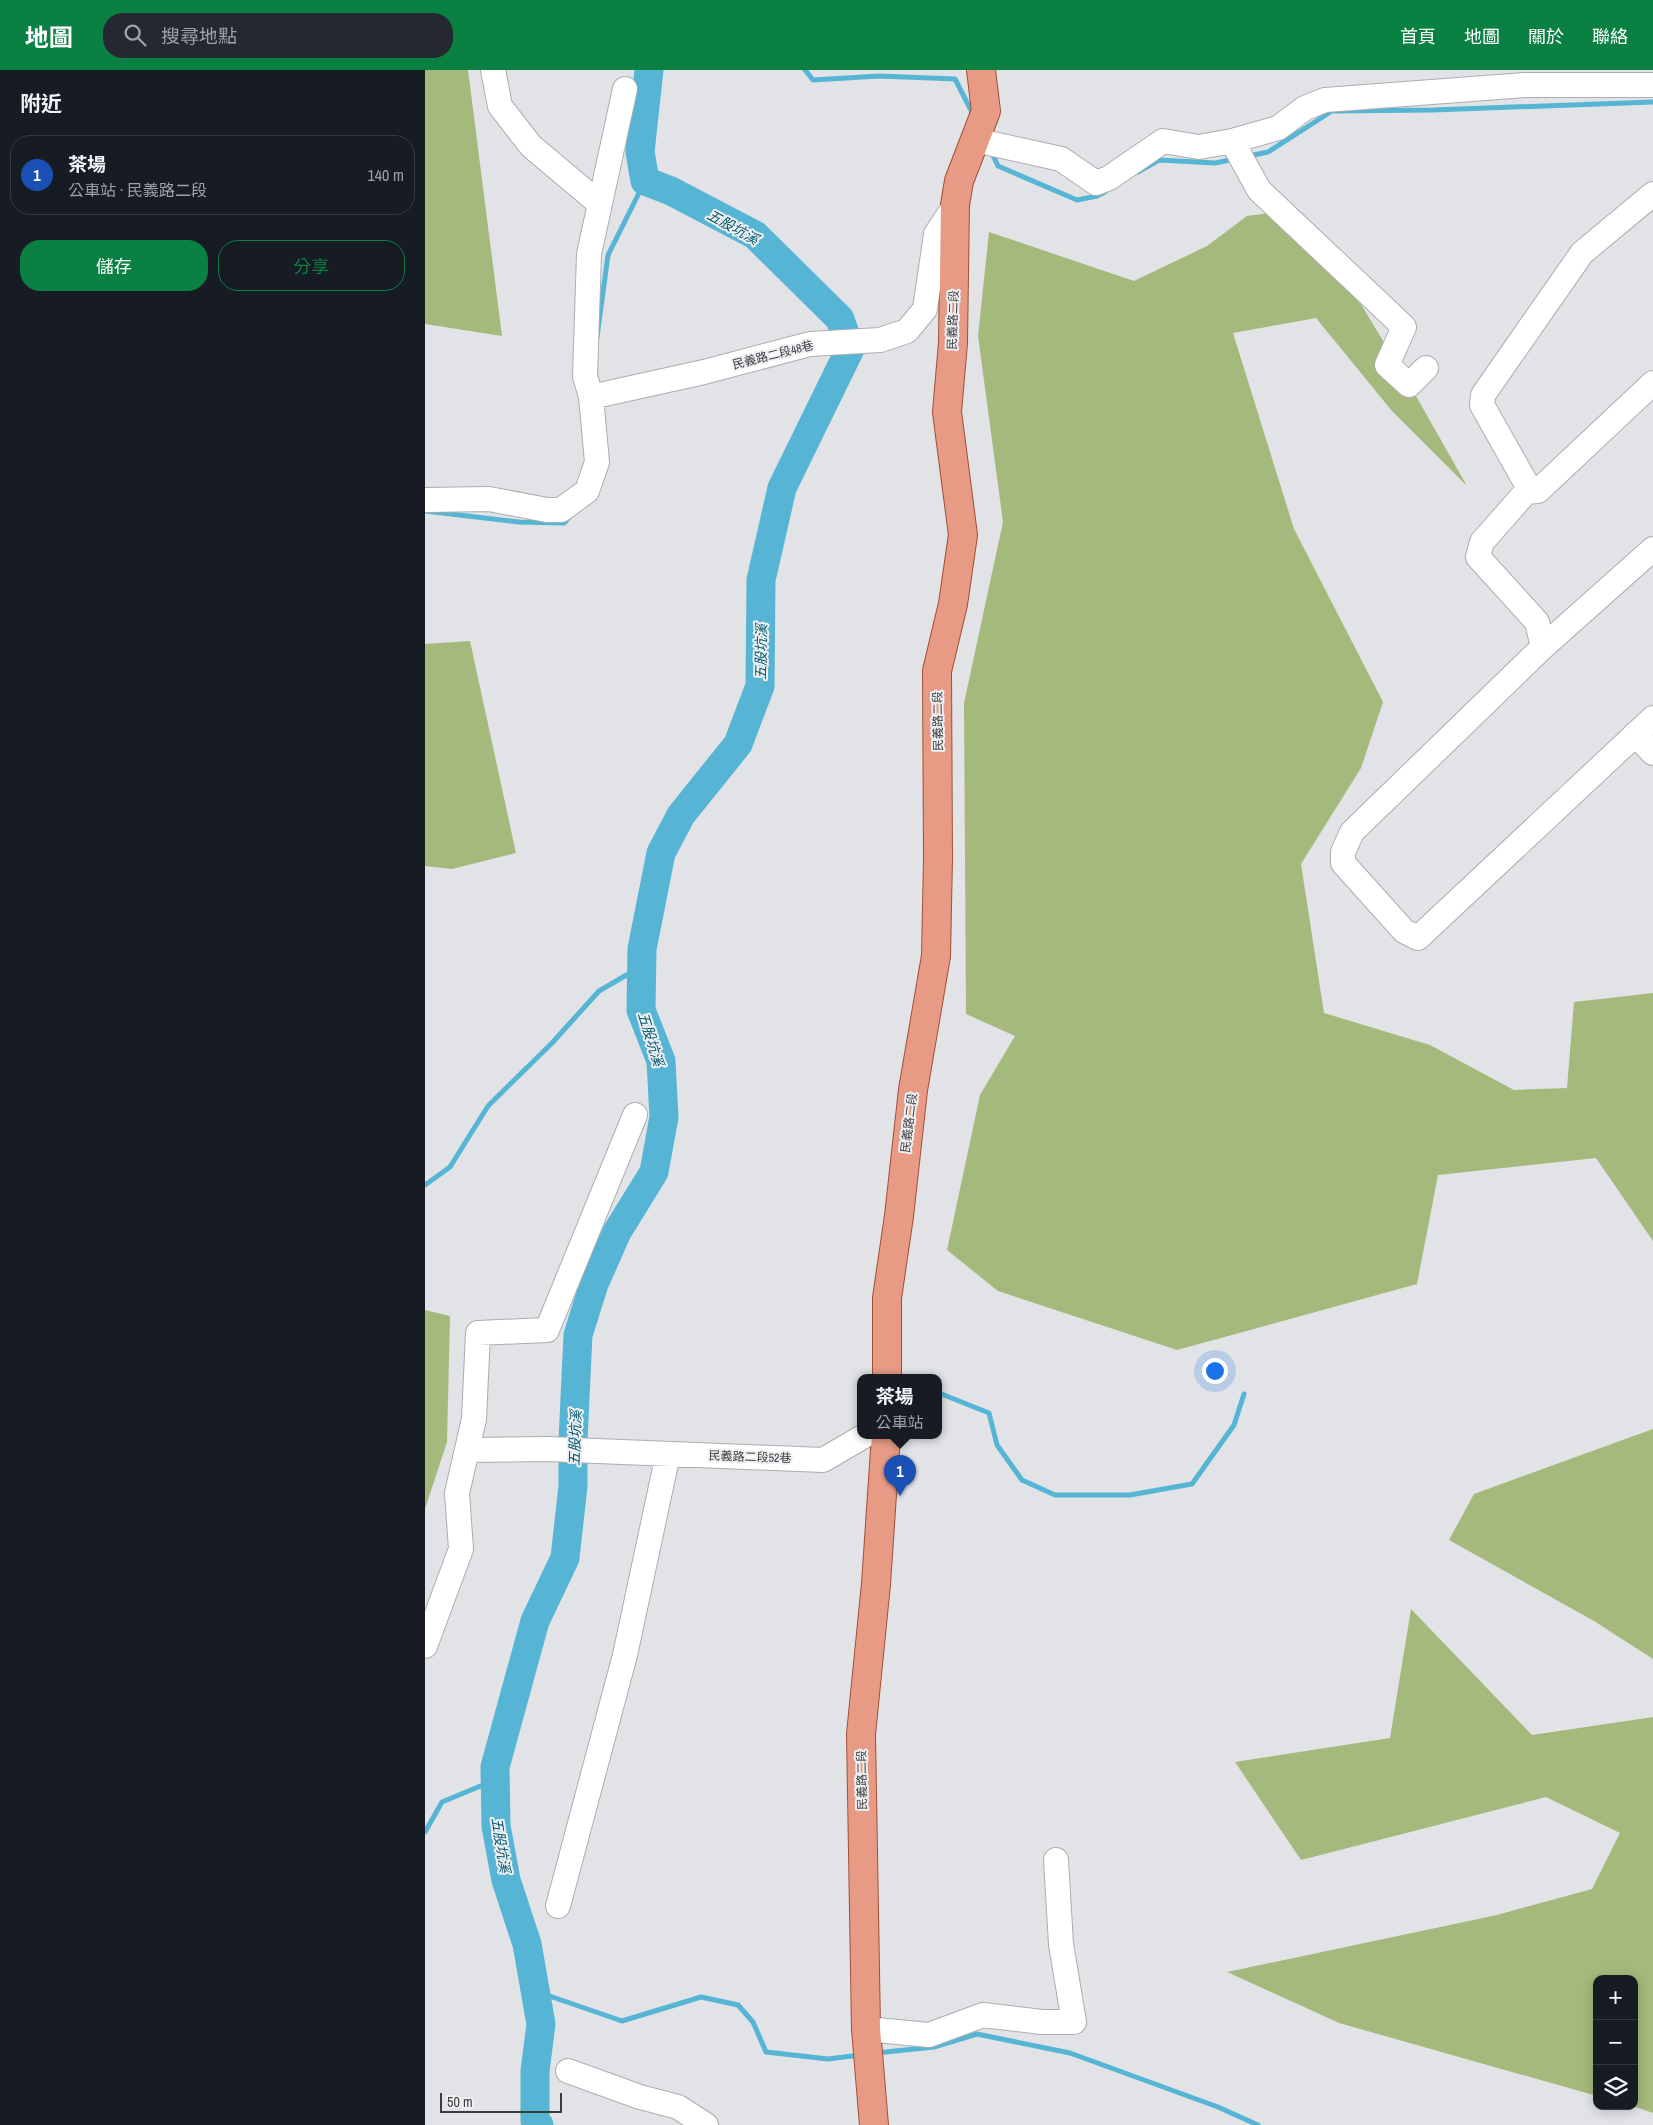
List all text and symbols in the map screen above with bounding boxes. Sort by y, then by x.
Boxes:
search box [103,13,453,58]
text: 地圖 [25,21,73,53]
icon: search [121,21,149,49]
text: 搜尋地點 [161,23,237,49]
text: 首頁 [1400,24,1436,49]
text: 地圖 [1464,24,1500,49]
text: 關於 [1528,24,1564,49]
text: 聯絡 [1592,24,1628,49]
text: 附近 [20,89,62,118]
text: 茶場 [68,151,106,177]
text: 1 [33,164,41,186]
text: 140 m [368,164,404,186]
text: 公車站 · 民義路二段 [68,179,207,201]
water label: 五股坑溪 [704,206,764,249]
button: 儲存 [20,240,208,291]
button: 分享 [218,240,405,291]
street label: 民義路二段 [944,290,962,350]
street label: 民義路二段48巷 [731,337,815,373]
water label: 五股坑溪 [752,622,771,680]
street label: 民義路二段 [929,691,947,751]
water label: 五股坑溪 [634,1010,668,1070]
street label: 民義路二段 [897,1092,921,1154]
your location [1202,1358,1228,1384]
popup [857,1374,942,1439]
text: 茶場 [875,1383,914,1409]
water label: 五股坑溪 [565,1408,585,1466]
text: 公車站 [875,1411,924,1433]
street label: 民義路二段52巷 [708,1448,792,1466]
pin: 1 [884,1455,916,1496]
street label: 民義路二段 [853,1750,871,1810]
water label: 五股坑溪 [488,1816,515,1876]
map controls [1593,1975,1638,2110]
button: + [1593,1975,1638,2020]
button: − [1593,2020,1638,2065]
button: layers [1593,2065,1638,2110]
scale bar [440,2090,563,2113]
text: 50 m [447,2093,473,2111]

